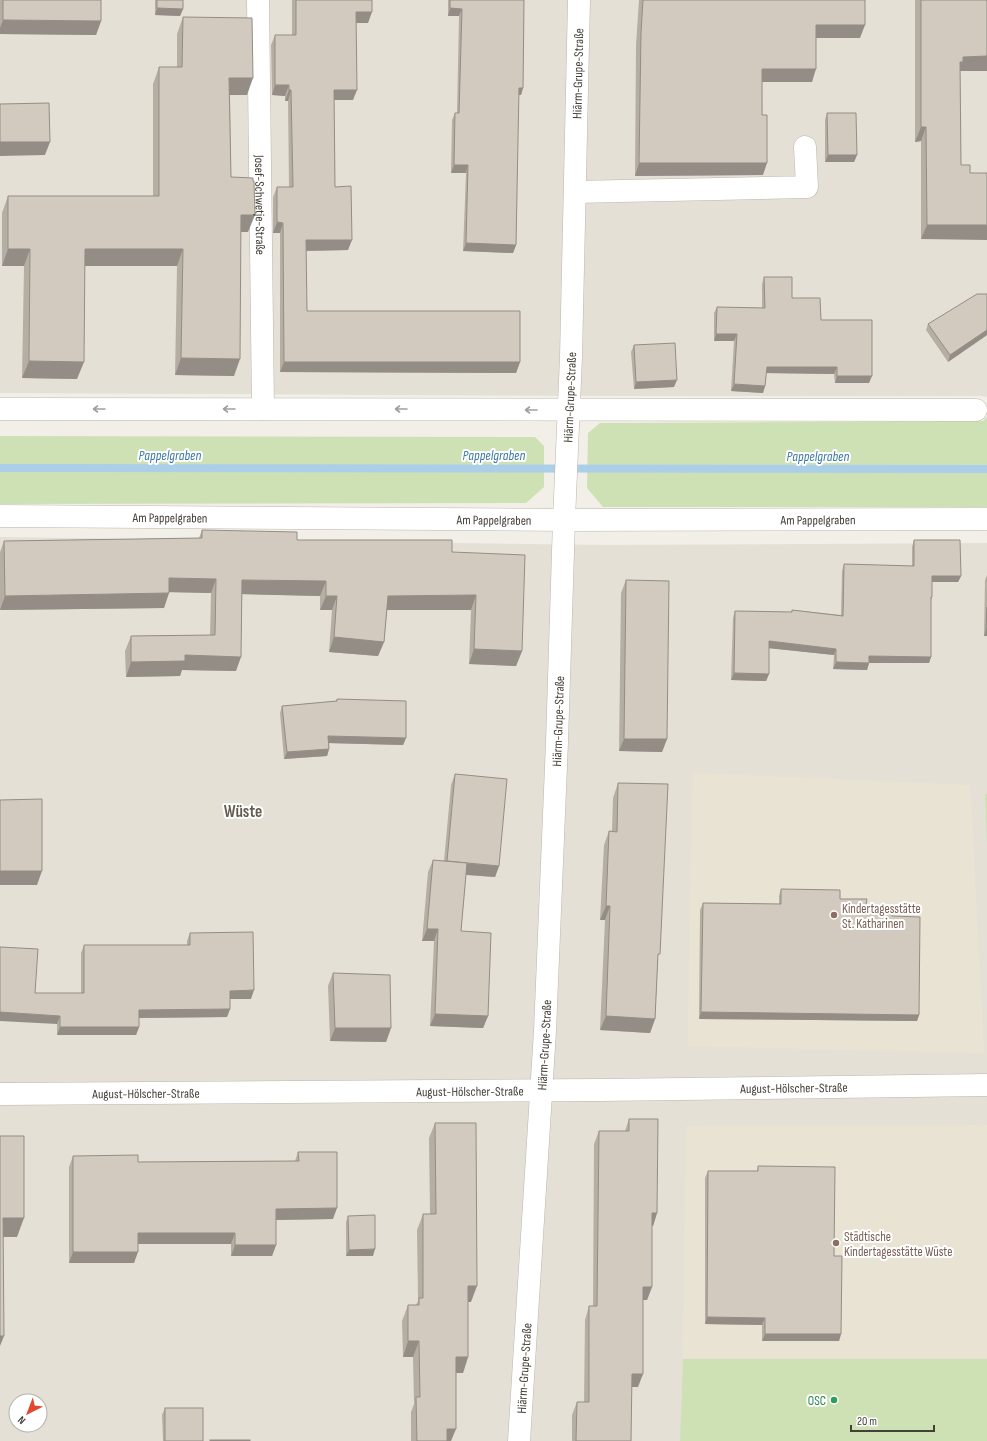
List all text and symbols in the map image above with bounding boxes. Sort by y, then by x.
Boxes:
street label: Hiärm-Grupe-Straße [569,28,587,119]
street label: Josef-Schwetje-Straße [251,154,268,255]
street label: Hiärm-Grupe-Straße [560,352,580,443]
one-way arrow [93,405,106,413]
one-way arrow [223,405,236,413]
one-way arrow [395,405,408,413]
one-way arrow [525,406,538,414]
water label: Pappelgraben [139,447,202,464]
water label: Pappelgraben [463,447,526,464]
water label: Pappelgraben [787,448,850,465]
street label: Am Pappelgraben [131,510,208,526]
street label: Am Pappelgraben [455,512,532,529]
street label: Am Pappelgraben [779,512,855,528]
street label: Hiärm-Grupe-Straße [549,676,568,767]
district label: Wüste [224,802,262,822]
place label: Kindertagesstätte St. Katharinen [842,901,921,932]
marker: Kindertagesstätte St. Katharinen [829,910,839,920]
street label: Hiärm-Grupe-Straße [534,999,555,1091]
street label: August-Hölscher-Straße [739,1080,848,1097]
street label: August-Hölscher-Straße [415,1084,524,1100]
street label: August-Hölscher-Straße [91,1086,200,1102]
place label: Städtische Kindertagesstätte Wüste [844,1229,952,1260]
marker: Städtische Kindertagesstätte Wüste [831,1238,841,1248]
street label: Hiärm-Grupe-Straße [514,1322,535,1414]
north arrow [8,1393,48,1433]
place label: OSC [808,1393,826,1409]
marker: OSC [829,1395,839,1405]
scale bar [851,1407,934,1433]
text: N [15,1413,28,1427]
text: 20 m [857,1414,877,1429]

